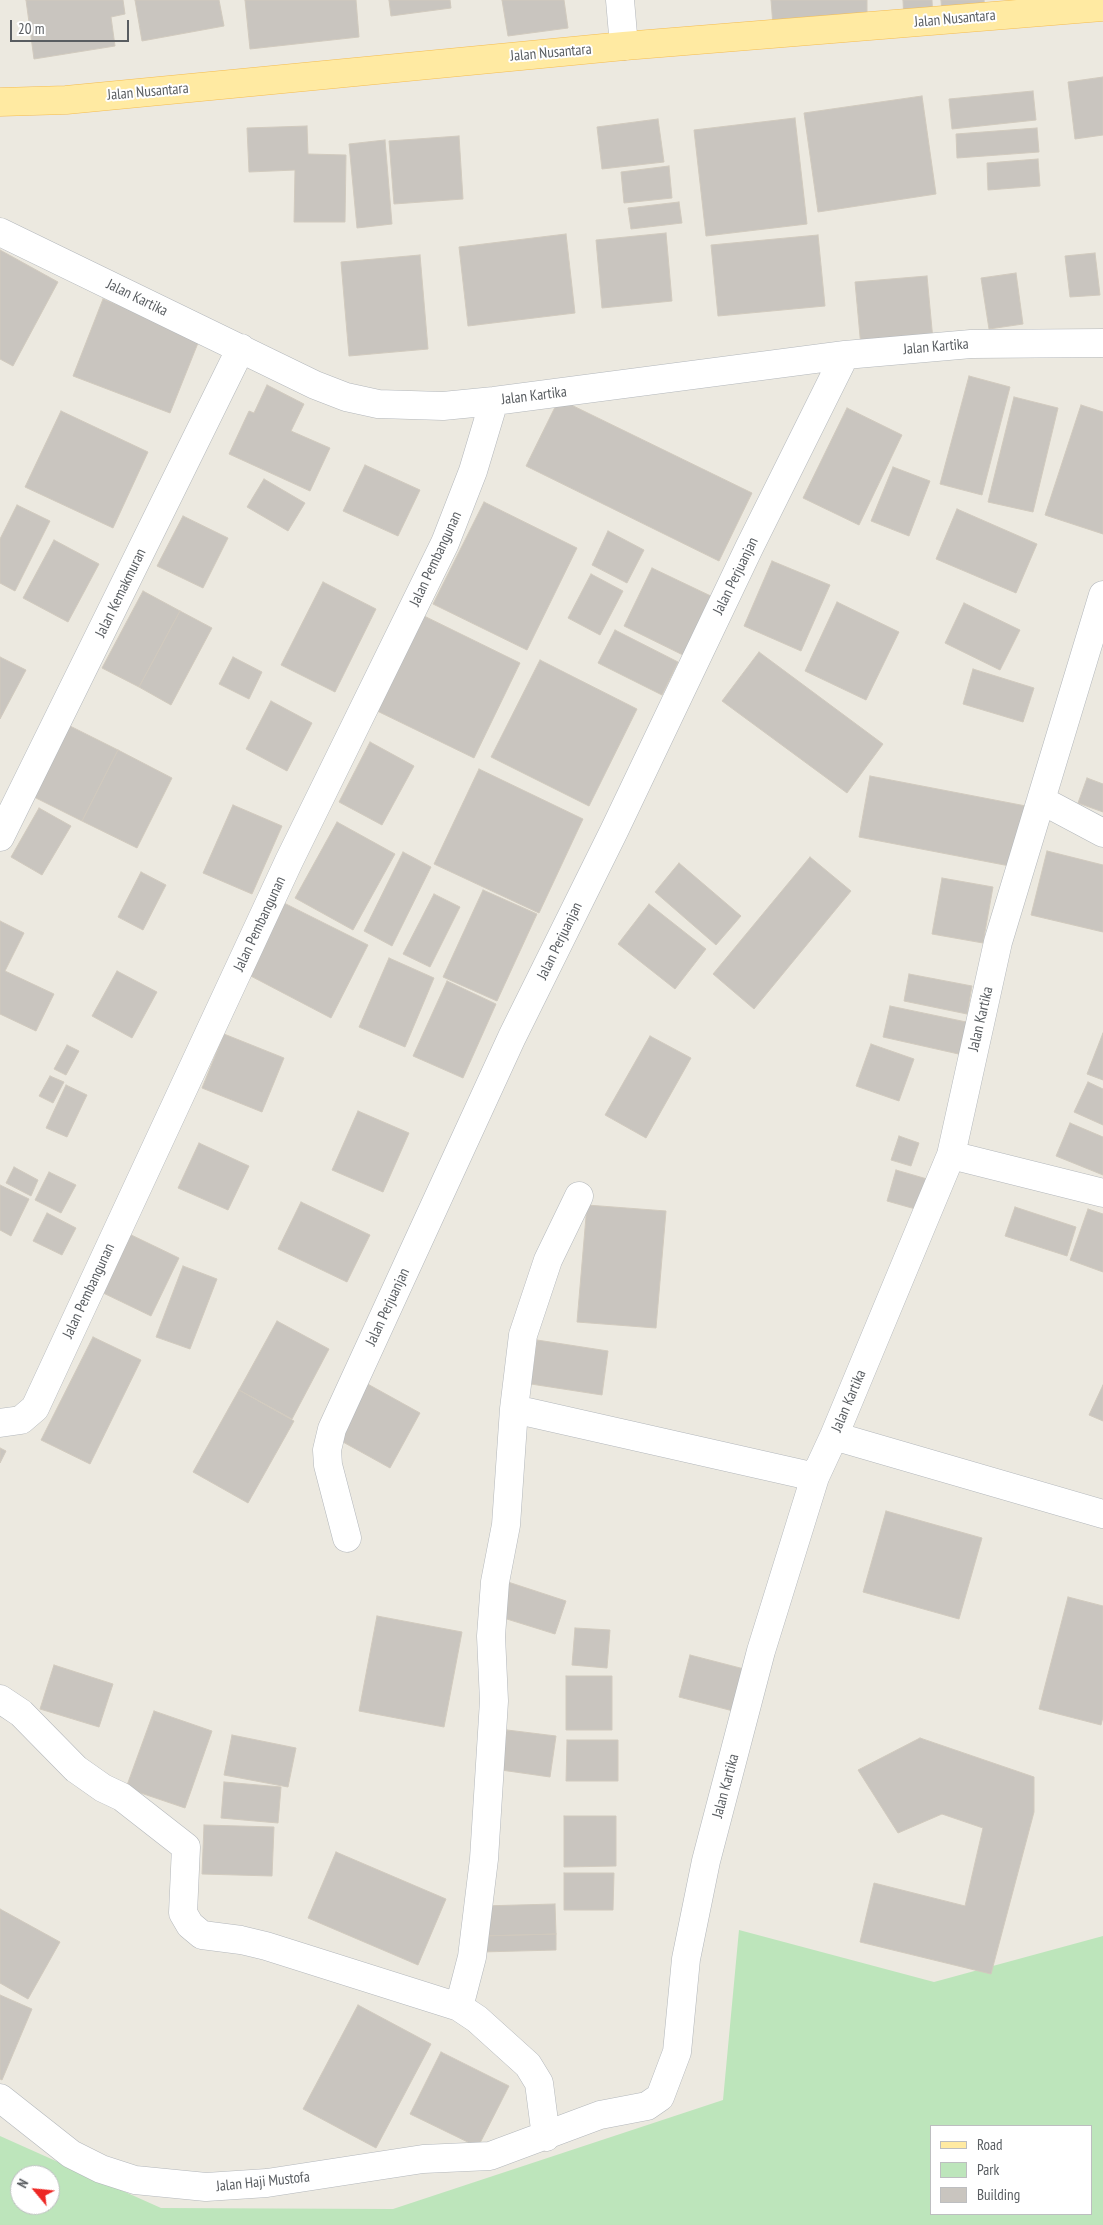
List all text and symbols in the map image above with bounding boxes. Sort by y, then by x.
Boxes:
street label: Jalan Nusantara [914,6,996,32]
scale bar [12,10,131,42]
text: 20 m [18,19,44,38]
street label: Jalan Nusantara [510,40,592,66]
street label: Jalan Nusantara [107,79,189,105]
street label: Jalan Kartika [104,276,170,320]
street label: Jalan Kartika [903,335,969,359]
street label: Jalan Kartika [500,383,568,409]
street label: Jalan Pembangunan [406,509,466,609]
street label: Jalan Perjuanjan [710,534,762,618]
street label: Jalan Kemakmuran [92,546,150,640]
street label: Jalan Pembangunan [230,874,290,974]
street label: Jalan Perjuanjan [534,899,586,983]
street label: Jalan Kartika [965,985,997,1053]
street label: Jalan Pembangunan [59,1241,119,1341]
street label: Jalan Perjuanjan [362,1265,414,1349]
street label: Jalan Kartika [828,1367,870,1435]
street label: Jalan Kartika [709,1752,743,1820]
legend [930,2125,1093,2215]
text: Road [977,2135,1003,2154]
text: Park [977,2160,999,2179]
north arrow [10,2165,60,2215]
street label: Jalan Haji Mustofa [215,2168,311,2196]
text: N [13,2176,32,2191]
text: Building [977,2185,1020,2204]

